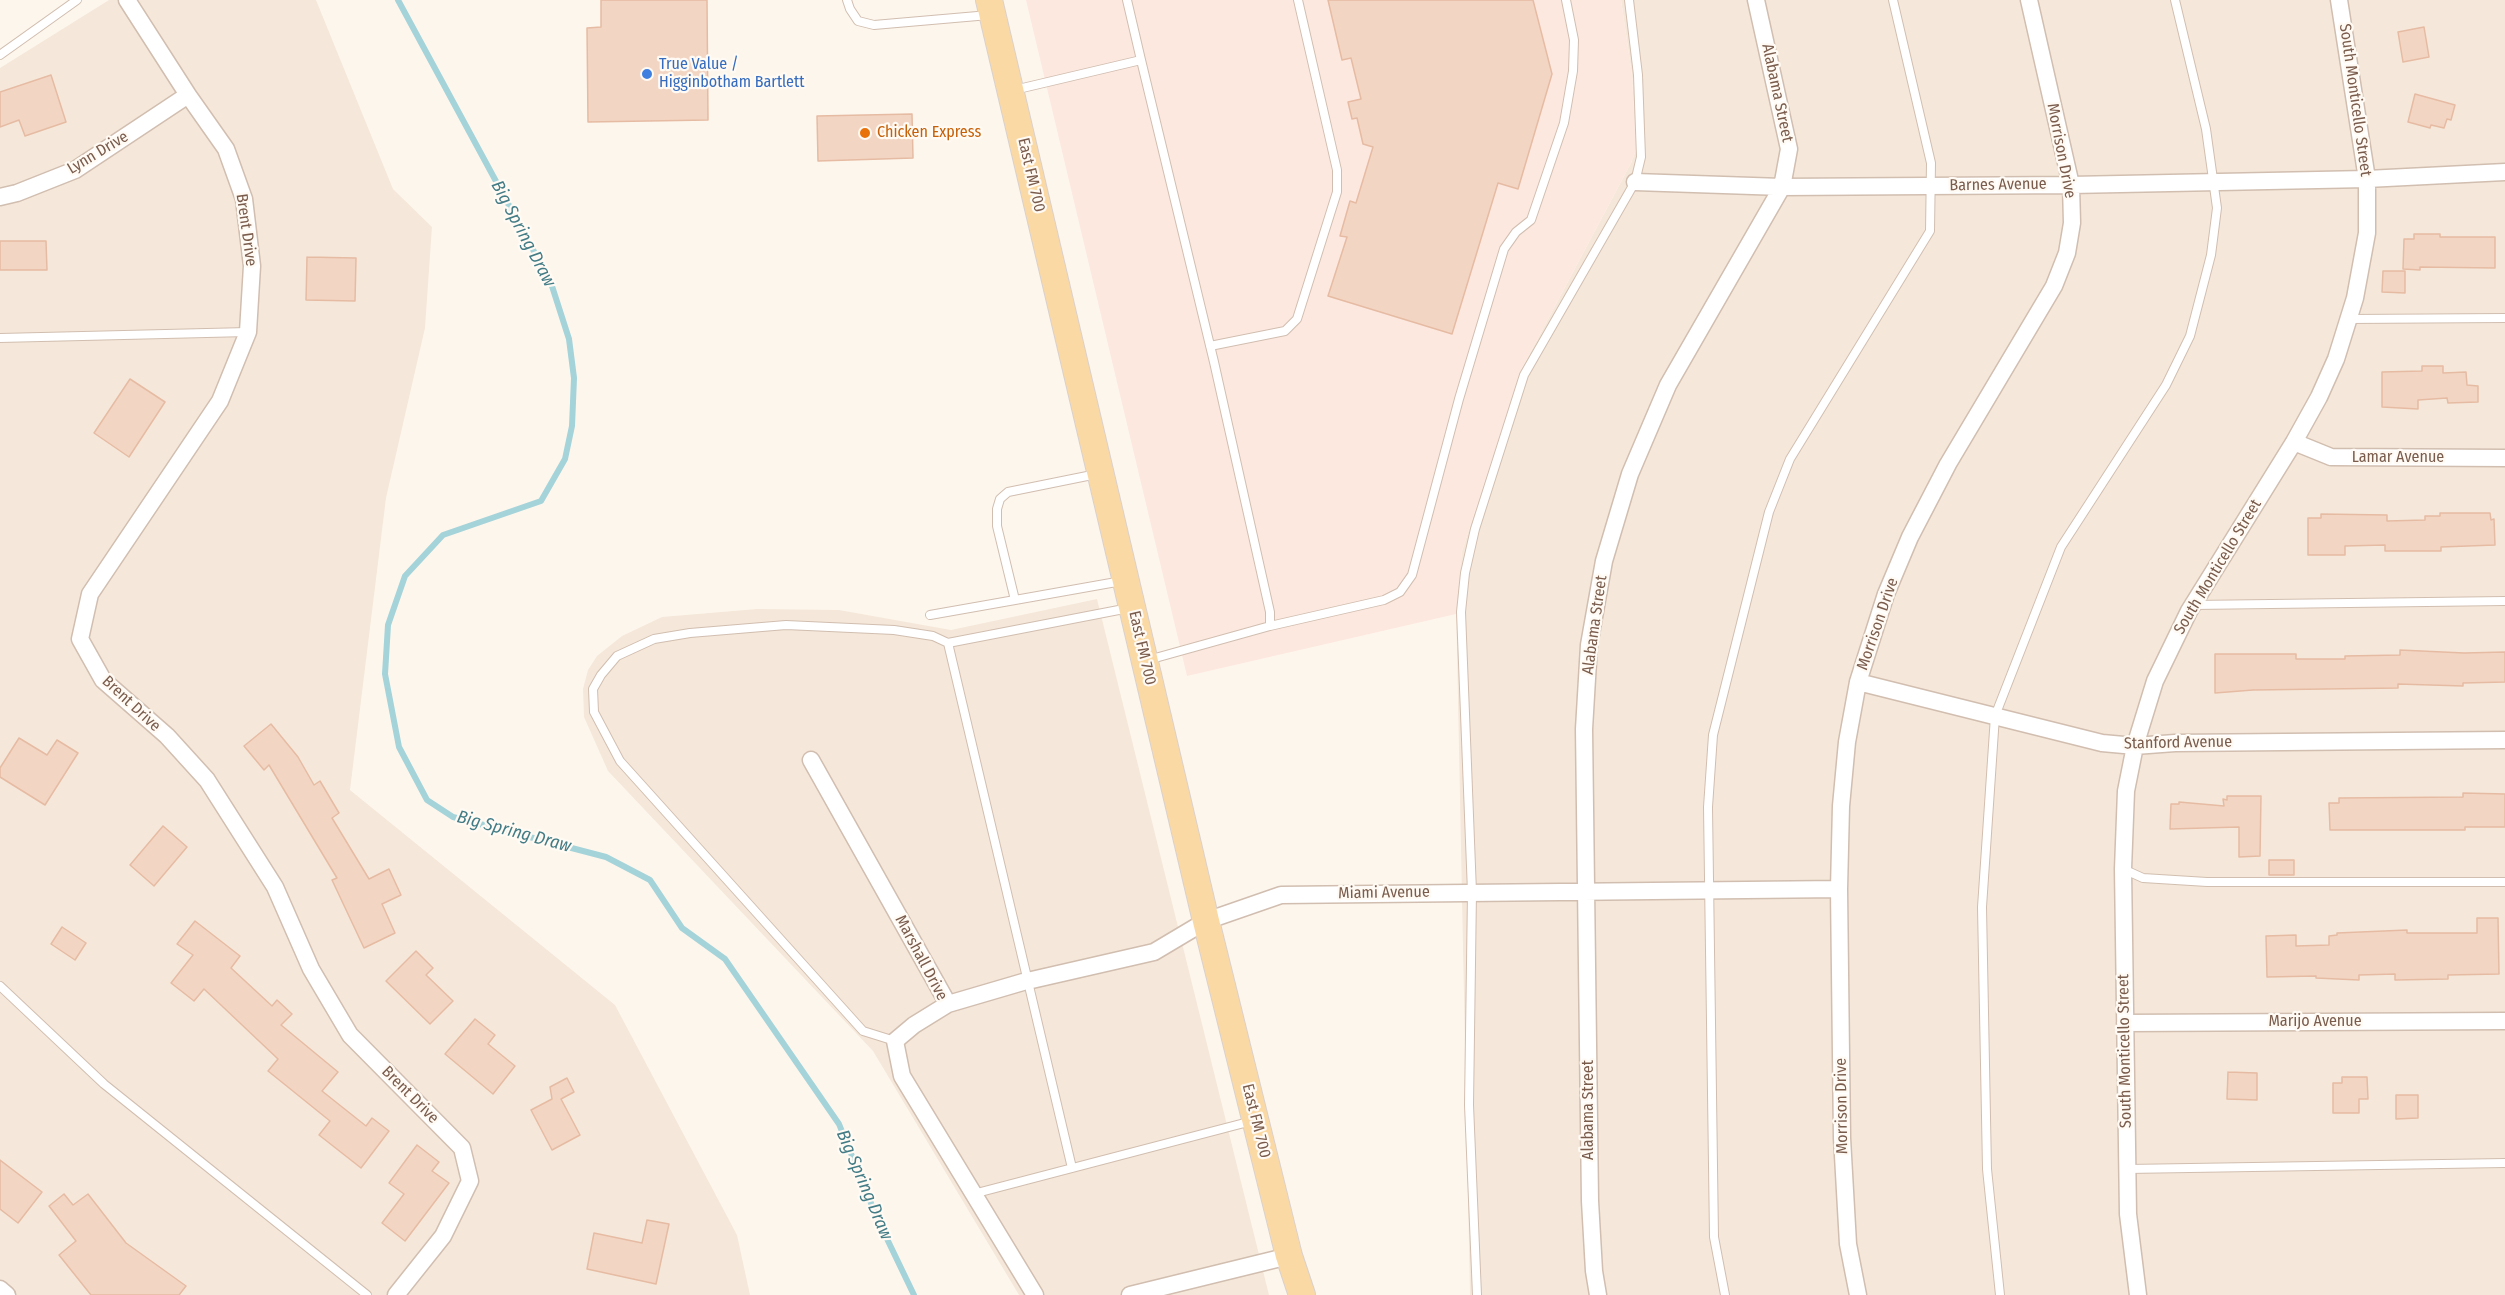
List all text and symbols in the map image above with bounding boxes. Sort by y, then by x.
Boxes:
street label: South Monticello Street [2335,22,2375,178]
street label: Alabama Street [1757,42,1797,144]
place label: True Value / Higginbotham Bartlett [659,55,804,93]
marker: True Value / Higginbotham Bartlett [640,67,654,81]
street label: Morrison Drive [2042,102,2080,200]
place label: Chicken Express [877,123,981,143]
marker: Chicken Express [858,126,872,140]
street label: Lynn Drive [64,127,132,179]
street label: East FM 700 [1013,136,1049,214]
street label: Barnes Avenue [1949,175,2047,195]
water label: Big Spring Draw [486,177,560,291]
street label: Brent Drive [231,192,261,268]
street label: Lamar Avenue [2352,448,2444,468]
street label: South Monticello Street [2170,496,2266,638]
street label: Alabama Street [1579,574,1611,676]
street label: Morrison Drive [1853,575,1903,673]
street label: East FM 700 [1124,609,1160,687]
street label: Brent Drive [98,672,164,736]
street label: Stanford Avenue [2124,732,2232,754]
water label: Big Spring Draw [455,806,573,858]
street label: Miami Avenue [1338,883,1430,903]
street label: Marshall Drive [891,912,951,1004]
street label: South Monticello Street [2114,974,2136,1128]
street label: Marijo Avenue [2268,1012,2362,1032]
street label: Morrison Drive [1832,1058,1852,1154]
street label: Alabama Street [1579,1060,1599,1160]
street label: Brent Drive [377,1062,443,1128]
street label: East FM 700 [1238,1082,1274,1160]
water label: Big Spring Draw [831,1127,897,1243]

